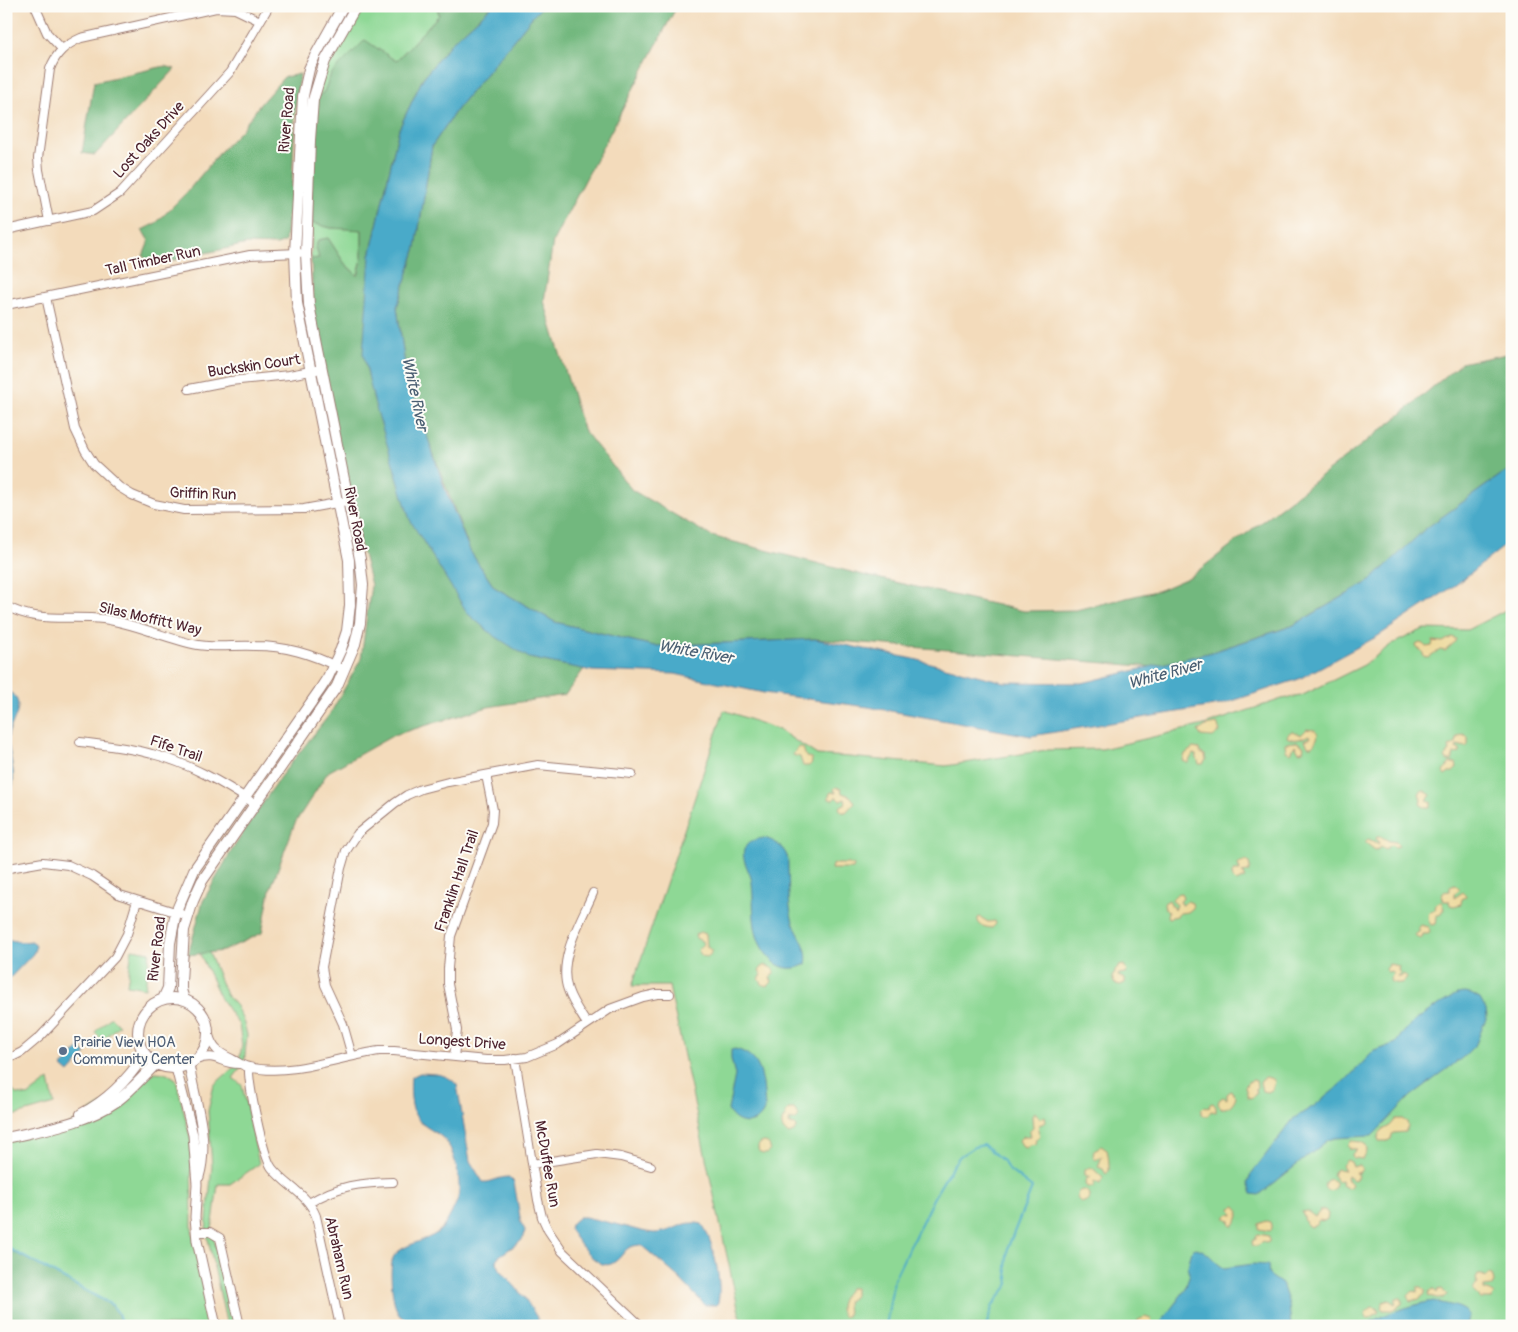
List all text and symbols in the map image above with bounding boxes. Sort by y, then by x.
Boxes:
street label: River Road [275,86,299,154]
street label: Lost Oaks Drive [109,97,189,182]
street label: Tall Timber Run [104,242,202,280]
street label: Buckskin Court [206,350,303,382]
water label: White River [397,355,433,435]
street label: Griffin Run [169,483,237,505]
street label: River Road [339,485,371,553]
street label: Silas Moffitt Way [97,598,204,640]
water label: White River [657,636,737,669]
water label: White River [1126,654,1206,693]
street label: Fife Trail [147,731,205,767]
street label: Franklin Hall Trail [431,827,483,935]
street label: River Road [144,915,170,983]
street label: Longest Drive [418,1029,507,1055]
place label: Prairie View HOA Community Center [73,1033,195,1069]
marker: Prairie View HOA Community Center [57,1045,69,1057]
street label: McDuffee Run [530,1119,564,1209]
street label: Abraham Run [320,1215,358,1301]

